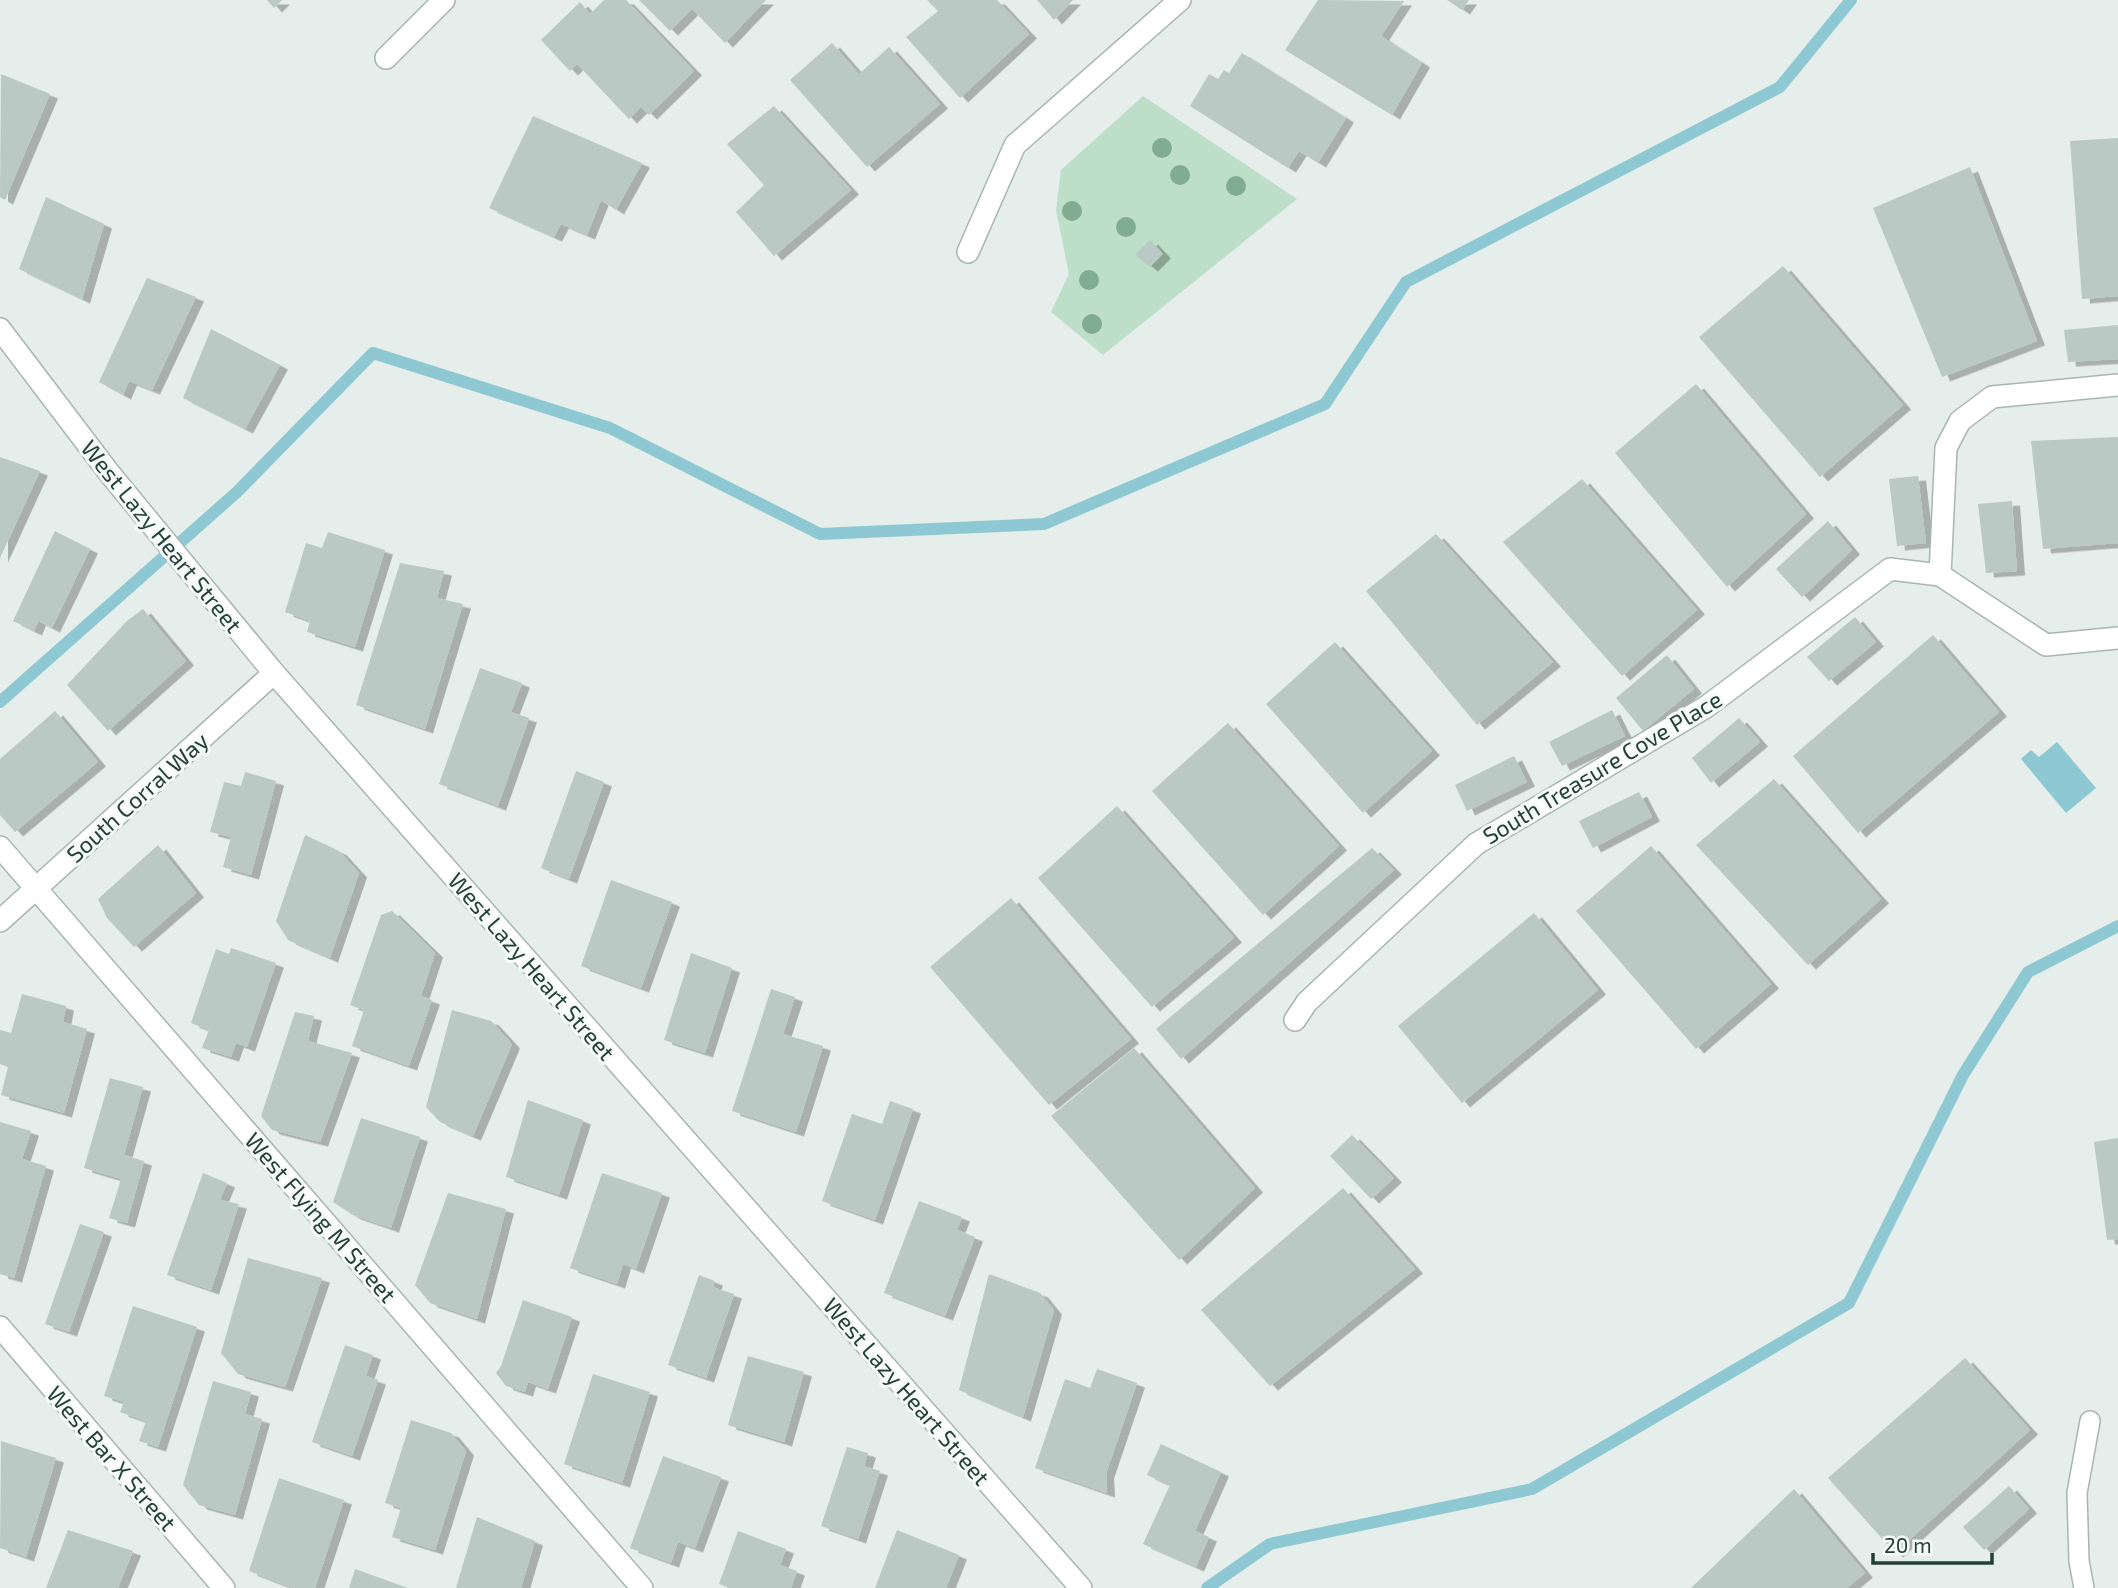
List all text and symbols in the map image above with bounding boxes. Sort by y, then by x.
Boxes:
street label: West Lazy Heart Street [76,434,248,638]
street label: South Treasure Cove Place [1477,684,1727,850]
street label: South Corral Way [60,726,214,868]
street label: West Lazy Heart Street [443,866,621,1066]
street label: West Flying M Street [239,1126,403,1308]
street label: West Lazy Heart Street [818,1291,996,1491]
street label: West Bar X Street [41,1380,183,1536]
scale bar [1873,1522,1992,1566]
text: 20 m [1884,1532,1932,1557]

